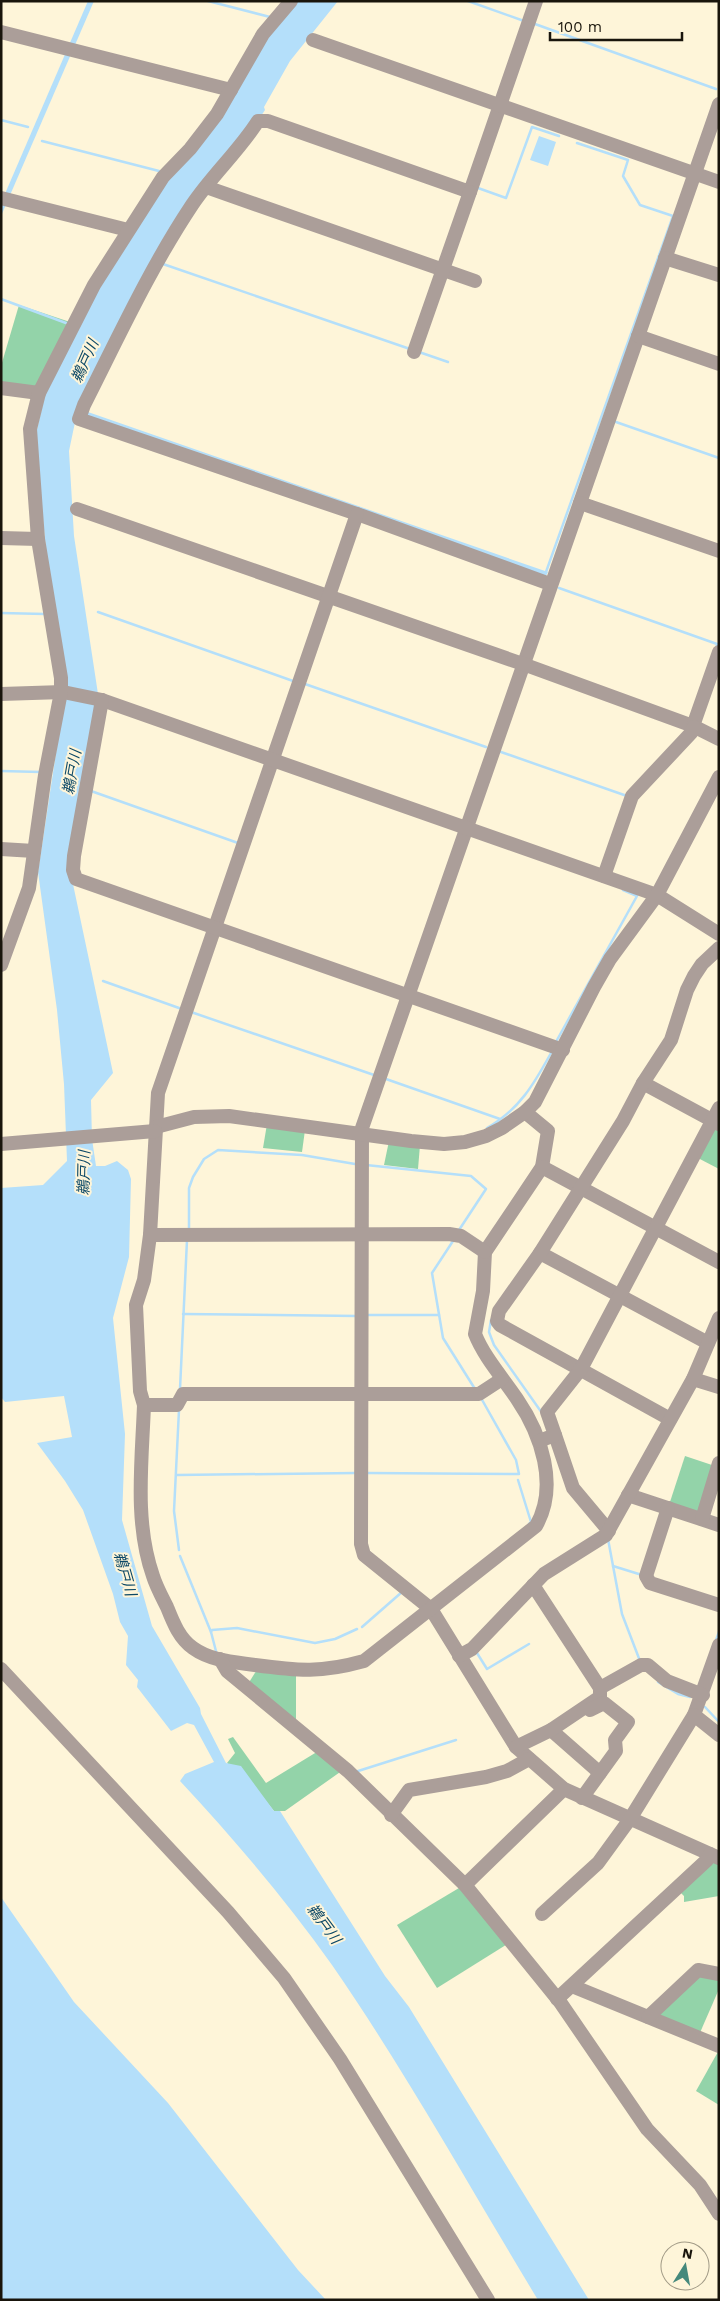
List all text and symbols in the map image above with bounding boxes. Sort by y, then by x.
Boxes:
scale bar [550,10,682,42]
text: 100 m [558,18,602,36]
water label: 鵜戸川 [68,335,103,385]
water label: 鵜戸川 [59,746,85,796]
water label: 鵜戸川 [75,1148,93,1196]
water label: 鵜戸川 [110,1550,140,1600]
water label: 鵜戸川 [303,1901,346,1949]
north arrow [660,2241,710,2291]
text: N [681,2244,694,2262]

